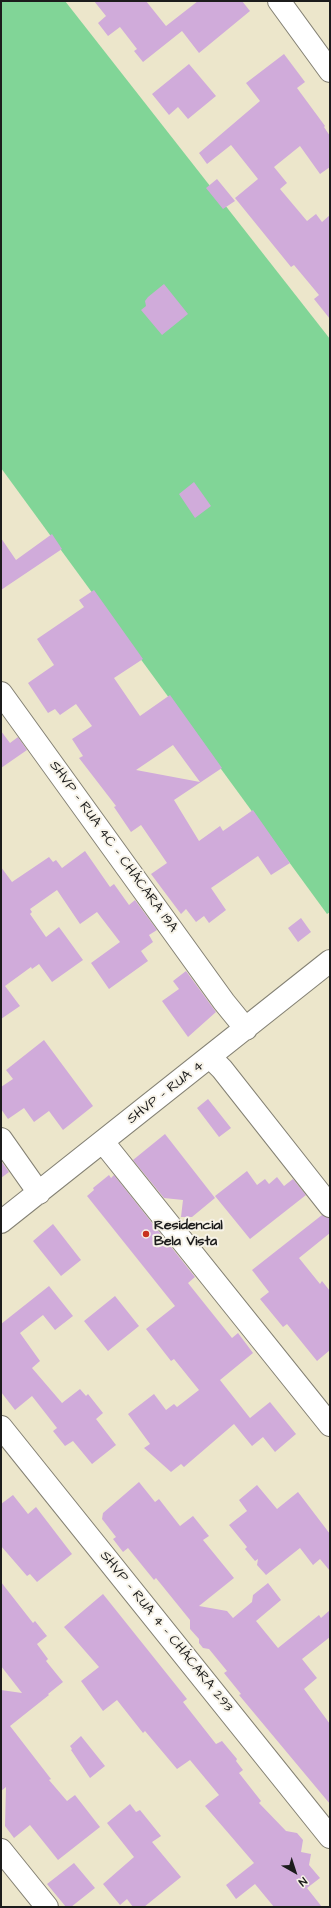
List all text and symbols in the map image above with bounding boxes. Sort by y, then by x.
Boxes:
street label: SHVP - RUA 4C - CHÁCARA 19A [45,758,181,936]
street label: SHVP - RUA 4 [124,1058,208,1128]
place label: Residencial Bela Vista [154,1218,223,1250]
marker: Residencial Bela Vista [141,1229,151,1239]
street label: SHVP - RUA 4 - CHÁCARA 293 [96,1548,236,1716]
north arrow [275,1852,315,1892]
text: N [295,1874,310,1890]

